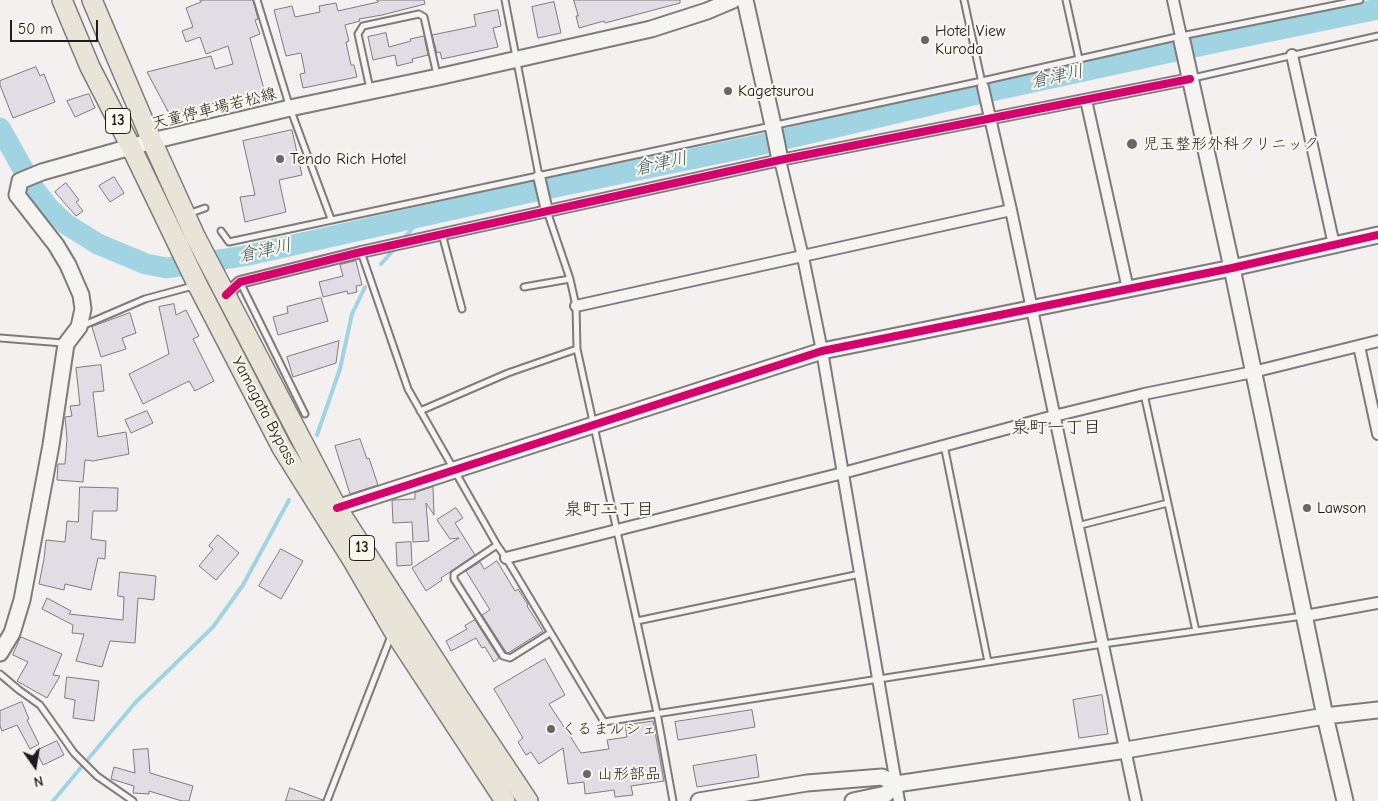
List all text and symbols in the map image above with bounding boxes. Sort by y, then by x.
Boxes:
scale bar [12,10,100,42]
text: 50 m [18,20,53,38]
place label: Hotel View Kuroda [935,21,1006,59]
marker: Hotel View Kuroda [919,34,931,46]
water label: 倉津川 [1028,61,1086,93]
place label: Kagetsurou [738,81,814,101]
street label: 天童停車場若松線 [150,84,278,134]
marker: Kagetsurou [722,85,734,97]
road number: 13 [106,108,130,134]
place label: 児玉整形外科クリニック [1143,134,1319,154]
marker: 児玉整形外科クリニック [1125,137,1139,151]
water label: 倉津川 [632,148,690,180]
place label: Tendo Rich Hotel [290,149,407,169]
marker: Tendo Rich Hotel [274,153,286,165]
water label: 倉津川 [236,235,294,267]
street label: Yamagata Bypass [227,354,301,468]
district label: 泉町一丁目 [1011,417,1101,439]
place label: Lawson [1317,498,1366,518]
district label: 泉町二丁目 [564,499,654,521]
marker: Lawson [1301,502,1313,514]
road number: 13 [350,536,374,560]
place label: くるまルシェ [561,719,657,739]
marker: くるまルシェ [545,723,557,735]
north arrow [10,741,60,791]
place label: 山形部品 [597,764,661,784]
marker: 山形部品 [581,768,593,780]
text: N [32,772,45,790]

